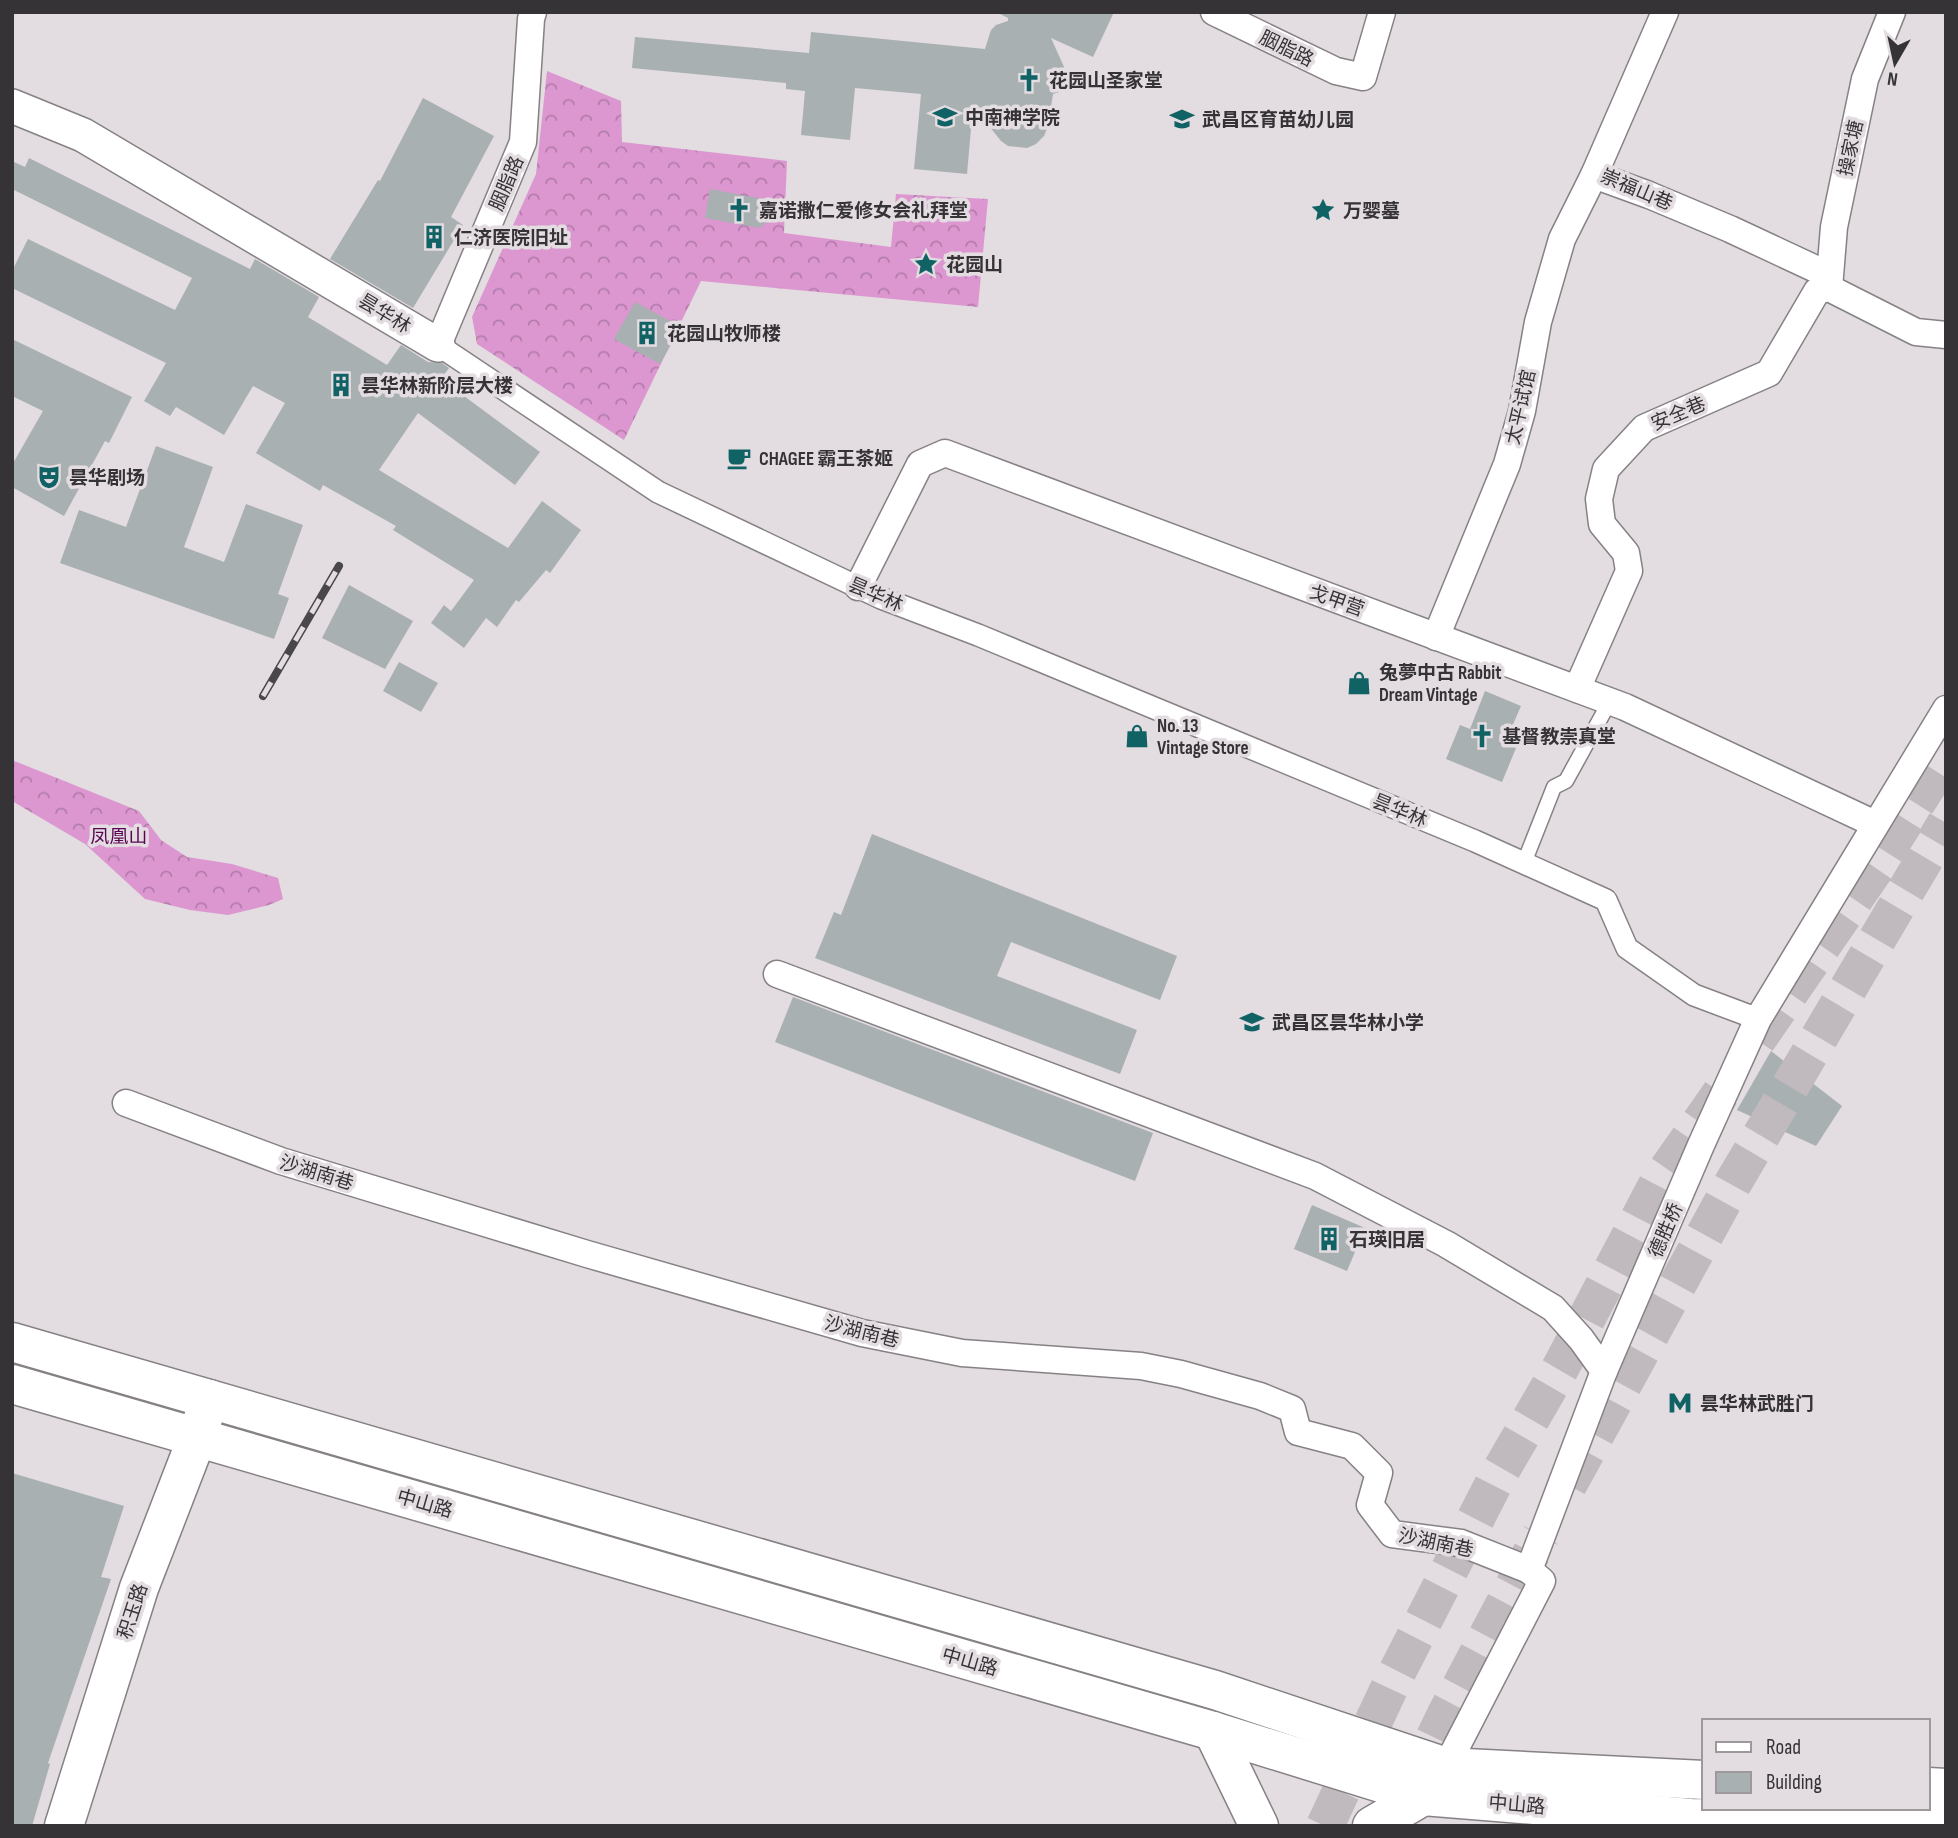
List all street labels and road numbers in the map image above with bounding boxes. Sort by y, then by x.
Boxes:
street label: 胭脂路 [1256,27,1317,72]
street label: 操家塘 [1834,118,1869,179]
street label: 胭脂路 [486,153,529,214]
street label: 崇福山巷 [1597,165,1676,216]
street label: 昙华林 [354,290,415,339]
street label: 太平试馆 [1502,368,1541,447]
street label: 安全巷 [1648,393,1709,436]
street label: 昙华林 [845,574,906,617]
street label: 戈甲营 [1306,581,1367,622]
street label: 昙华林 [1369,790,1430,833]
street label: 沙湖南巷 [277,1151,356,1196]
street label: 德胜桥 [1645,1200,1688,1261]
street label: 沙湖南巷 [822,1312,901,1353]
street label: 中山路 [394,1486,455,1523]
street label: 沙湖南巷 [1396,1524,1475,1563]
street label: 积玉路 [114,1581,153,1642]
street label: 中山路 [939,1644,1000,1681]
street label: 中山路 [1487,1792,1546,1819]

